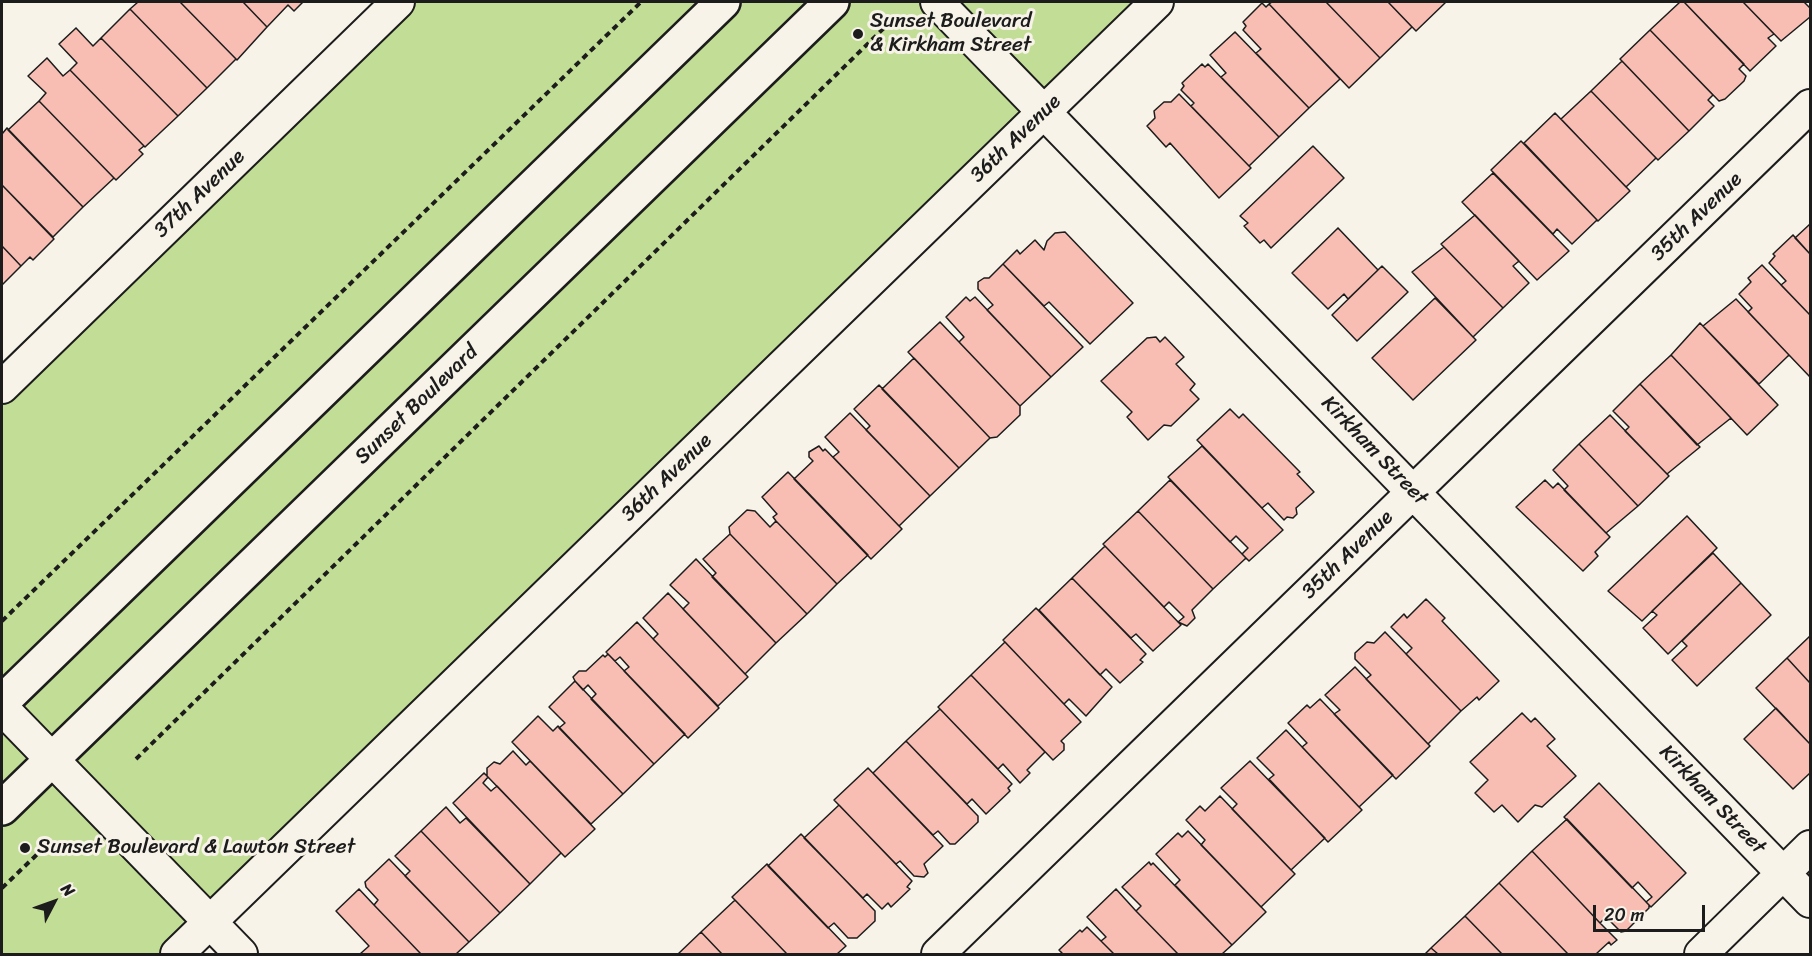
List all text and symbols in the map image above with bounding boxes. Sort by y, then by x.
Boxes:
place label: Sunset Boulevard & Kirkham Street [870,9,1031,59]
marker: Sunset Boulevard & Kirkham Street [851,27,865,41]
street label: 36th Avenue [965,90,1067,188]
street label: 37th Avenue [149,145,251,243]
street label: 35th Avenue [1646,167,1748,267]
street label: Sunset Boulevard [350,340,484,470]
street label: Kirkham Street [1315,391,1433,511]
street label: 36th Avenue [616,429,718,527]
street label: 35th Avenue [1297,505,1399,605]
street label: Kirkham Street [1653,740,1771,860]
place label: Sunset Boulevard & Lawton Street [37,835,355,861]
marker: Sunset Boulevard & Lawton Street [18,841,32,855]
north arrow [24,872,84,932]
text: N [53,876,83,904]
scale bar [1596,893,1708,931]
text: 20 m [1604,899,1644,931]

